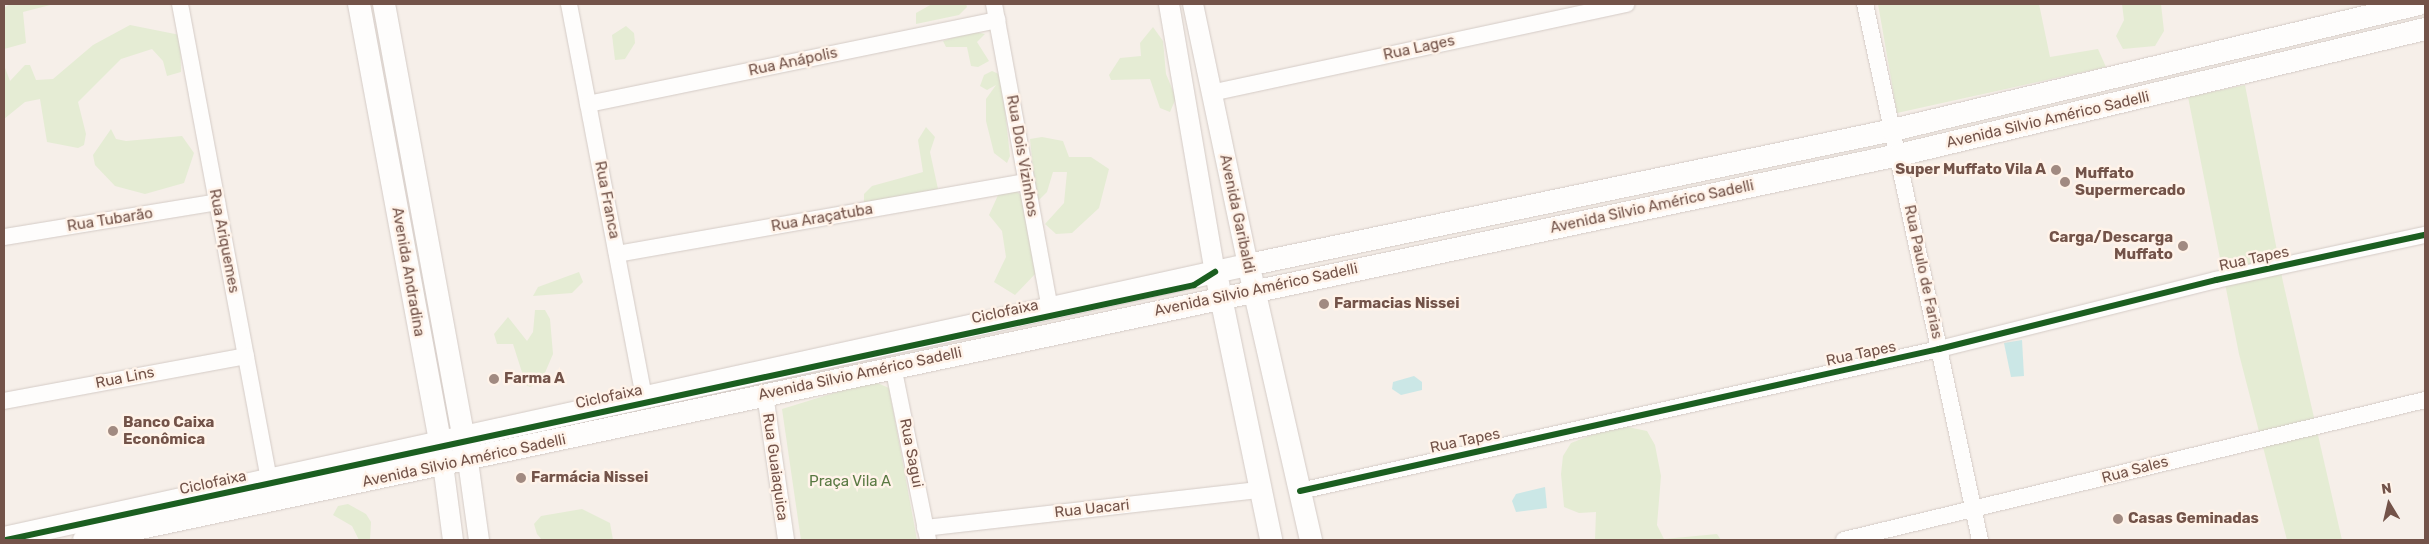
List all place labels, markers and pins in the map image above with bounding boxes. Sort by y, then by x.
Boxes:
place label: Super Muffato Vila A [1894,161,2046,179]
marker: Super Muffato Vila A [2050,164,2062,176]
place label: Muffato Supermercado [2075,164,2185,199]
marker: Muffato Supermercado [2059,176,2071,188]
place label: Carga/Descarga Muffato [2049,228,2173,263]
marker: Carga/Descarga Muffato [2177,240,2189,252]
place label: Farmacias Nissei [1334,295,1460,313]
marker: Farmacias Nissei [1318,298,1330,310]
place label: Farma A [504,370,565,388]
marker: Farma A [488,373,500,385]
place label: Banco Caixa Econômica [123,413,214,448]
marker: Banco Caixa Econômica [107,425,119,437]
place label: Farmácia Nissei [531,469,648,487]
marker: Farmácia Nissei [515,472,527,484]
place label: Casas Geminadas [2128,510,2259,528]
marker: Casas Geminadas [2112,513,2124,525]

